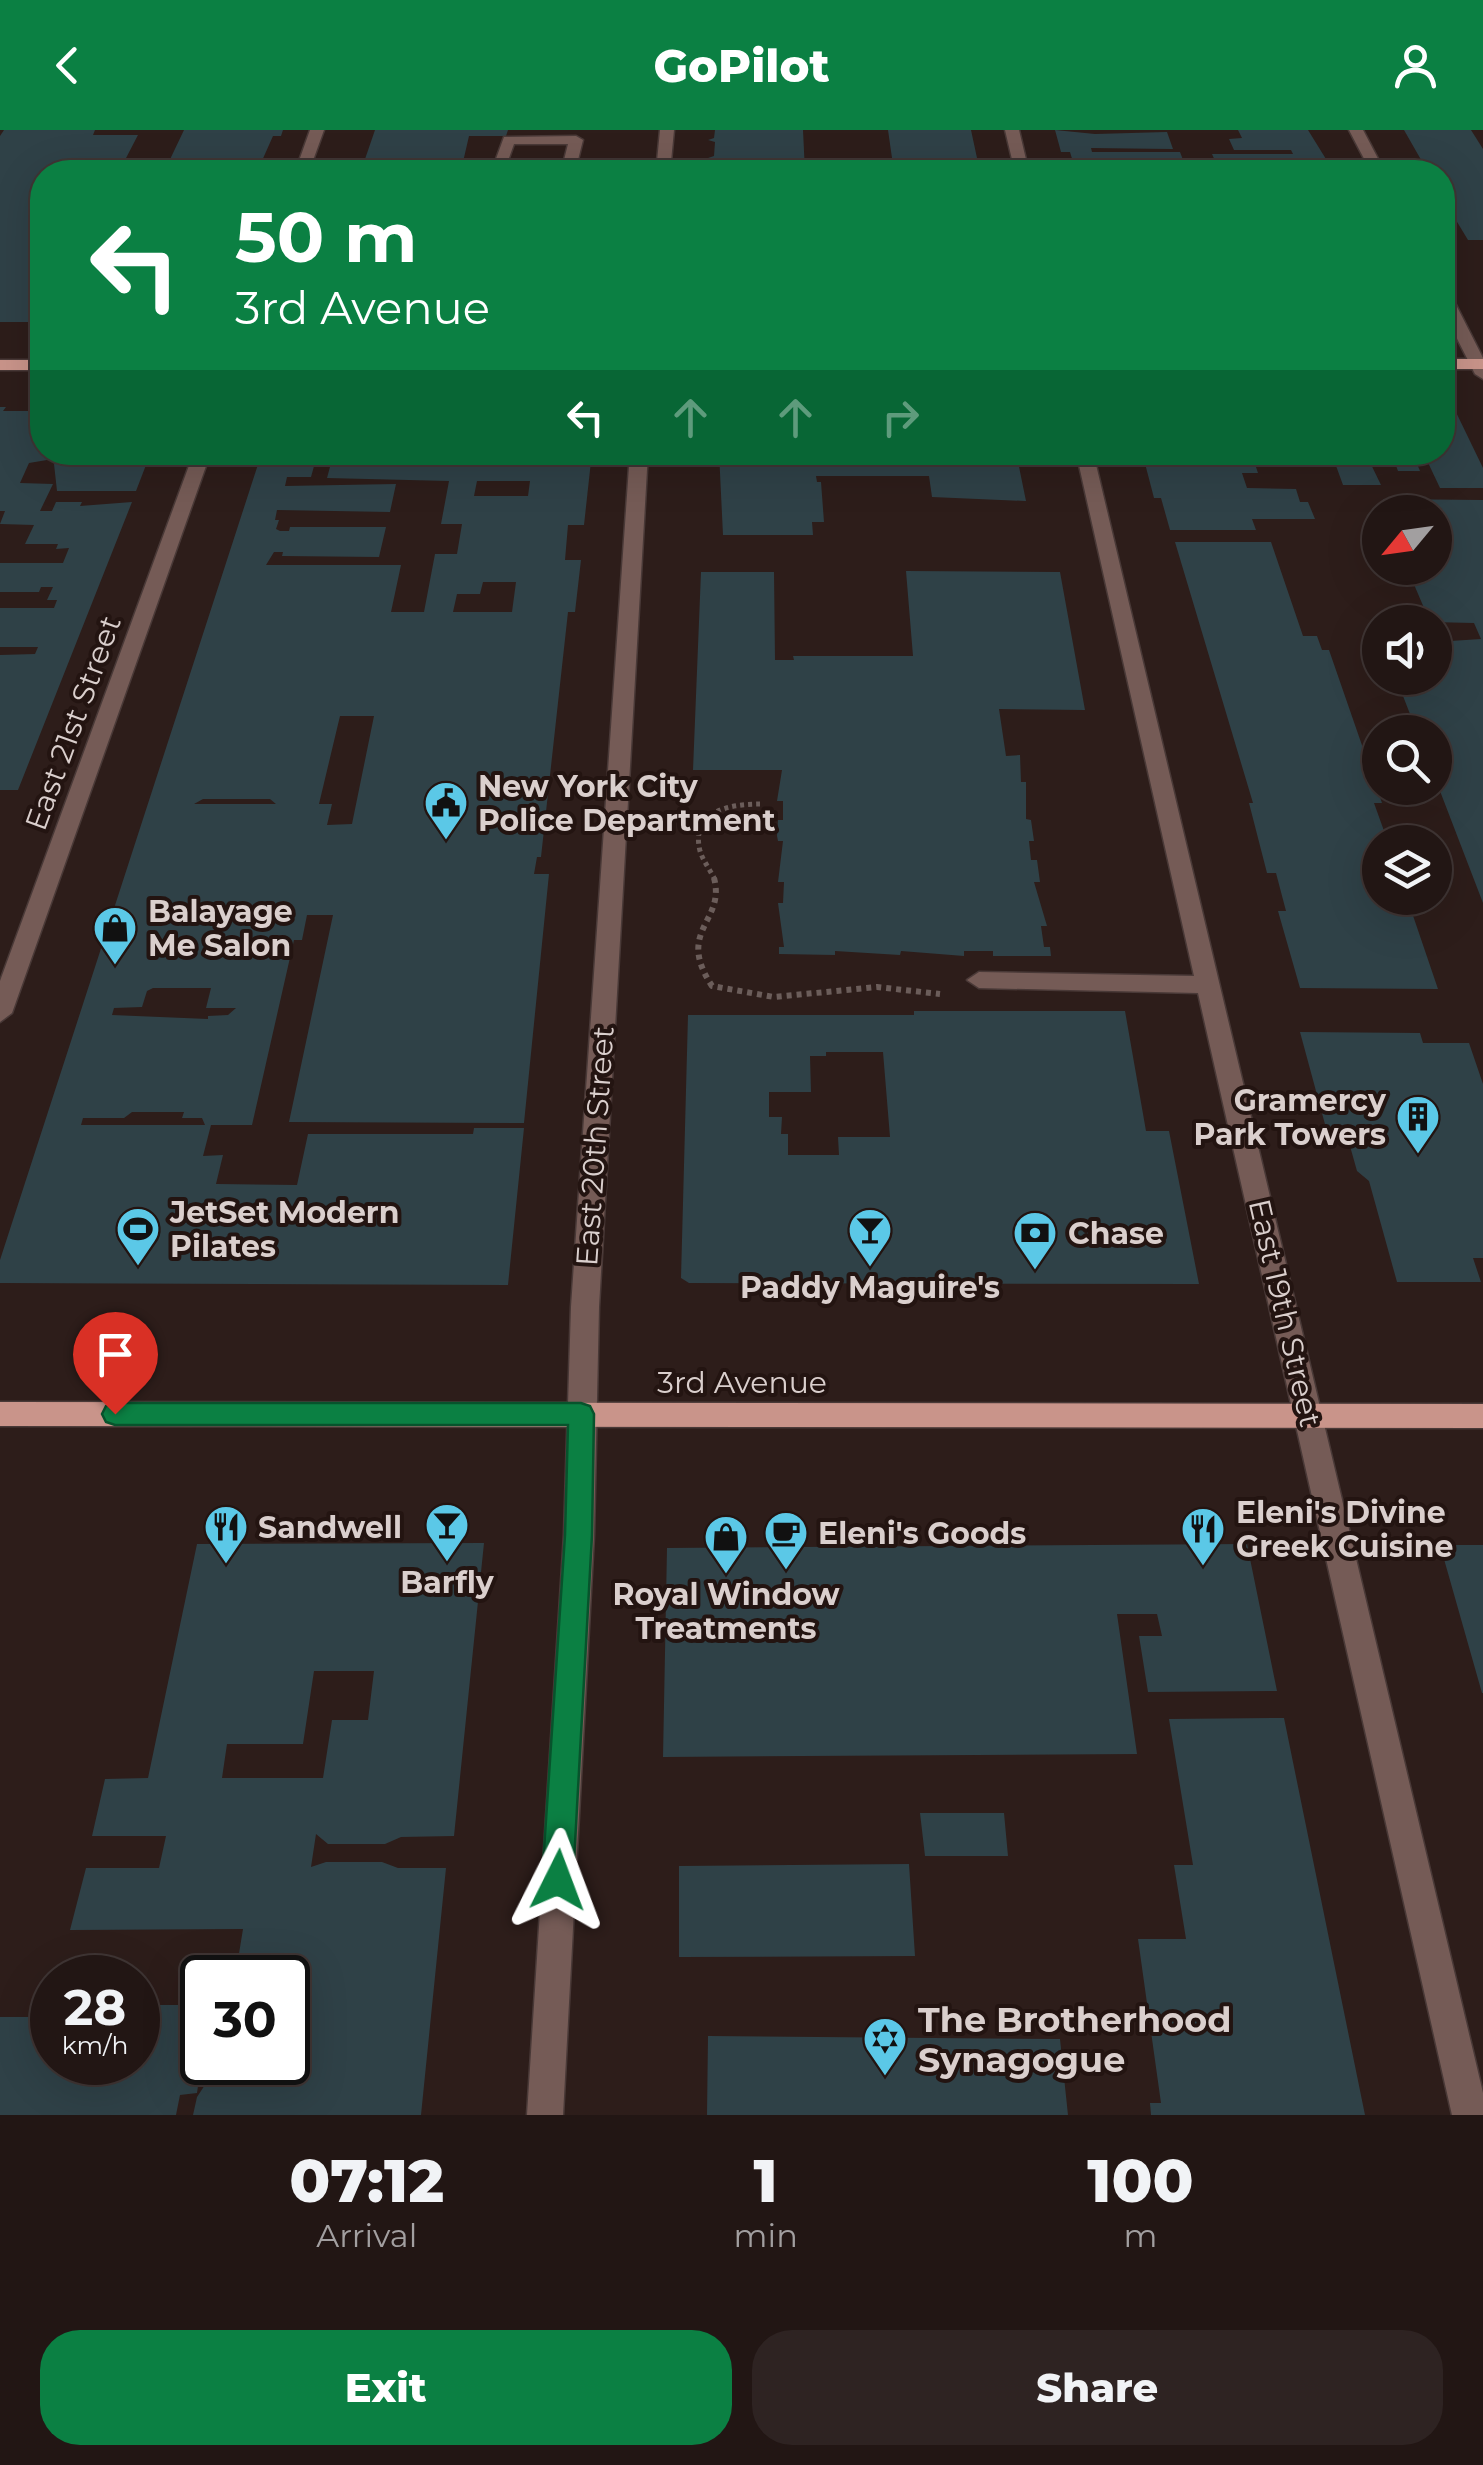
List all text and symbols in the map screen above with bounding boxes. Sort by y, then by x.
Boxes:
icon: back [40,38,95,93]
text: GoPilot [653,38,830,93]
icon: person [1388,38,1443,93]
text: 50 m [235,194,417,280]
icon: left [70,200,200,330]
text: 3rd Avenue [235,280,490,335]
icon: left [558,390,613,445]
icon: ahead [663,390,718,445]
icon: ahead [768,390,823,445]
icon: right [873,390,928,445]
north arrow [1362,495,1452,585]
map controls [1362,495,1452,915]
button: sound [1362,605,1452,695]
street label: East 21st Street [17,611,129,835]
button: search [1362,715,1452,805]
place label: New York City Police Department [478,768,776,839]
public building icon: New York City Police Department [423,780,469,841]
button: layers [1362,825,1452,915]
place label: Balayage Me Salon [148,893,293,964]
shop icon: Balayage Me Salon [92,905,138,966]
street label: East 20th Street [568,1025,622,1267]
place label: Gramercy Park Towers [1193,1082,1387,1153]
building icon: Gramercy Park Towers [1395,1094,1441,1155]
place label: JetSet Modern Pilates [169,1194,399,1265]
street label: East 19th Street [1241,1195,1329,1431]
sports icon: JetSet Modern Pilates [115,1206,161,1267]
bar icon: Paddy Maguire's [847,1207,893,1268]
bank icon: Chase [1012,1210,1058,1271]
place label: Chase [1068,1215,1164,1252]
place label: Paddy Maguire's [740,1269,1000,1306]
pin [73,1312,158,1415]
icon: arrive [88,1327,143,1382]
street label: 3rd Avenue [657,1364,827,1401]
place label: Eleni's Divine Greek Cuisine [1236,1494,1454,1565]
bar icon: Barfly [424,1502,470,1563]
restaurant icon: Sandwell [203,1504,249,1565]
restaurant icon: Eleni's Divine Greek Cuisine [1180,1506,1226,1567]
place label: Sandwell [258,1509,402,1546]
cafe icon: Eleni's Goods [763,1510,809,1571]
shop icon: Royal Window Treatments [703,1514,749,1575]
place label: Eleni's Goods [818,1515,1026,1552]
place label: Barfly [400,1564,495,1601]
place label: Royal Window Treatments [612,1576,841,1647]
position arrow [506,1828,610,1932]
speed limit sign: 30 [180,1955,310,2085]
text: 28 [64,1977,126,2038]
place label: The Brotherhood Synagogue [918,1998,1231,2081]
synagogue icon: The Brotherhood Synagogue [862,2016,908,2077]
text: km/h [62,2030,128,2060]
text: 07:12 [289,2144,444,2217]
text: 1 [754,2144,778,2217]
text: 100 [1087,2144,1194,2217]
text: Arrival [316,2216,417,2255]
text: min [734,2216,798,2255]
text: m [1123,2216,1157,2255]
button: Exit [40,2330,732,2445]
button: Share [752,2330,1443,2445]

